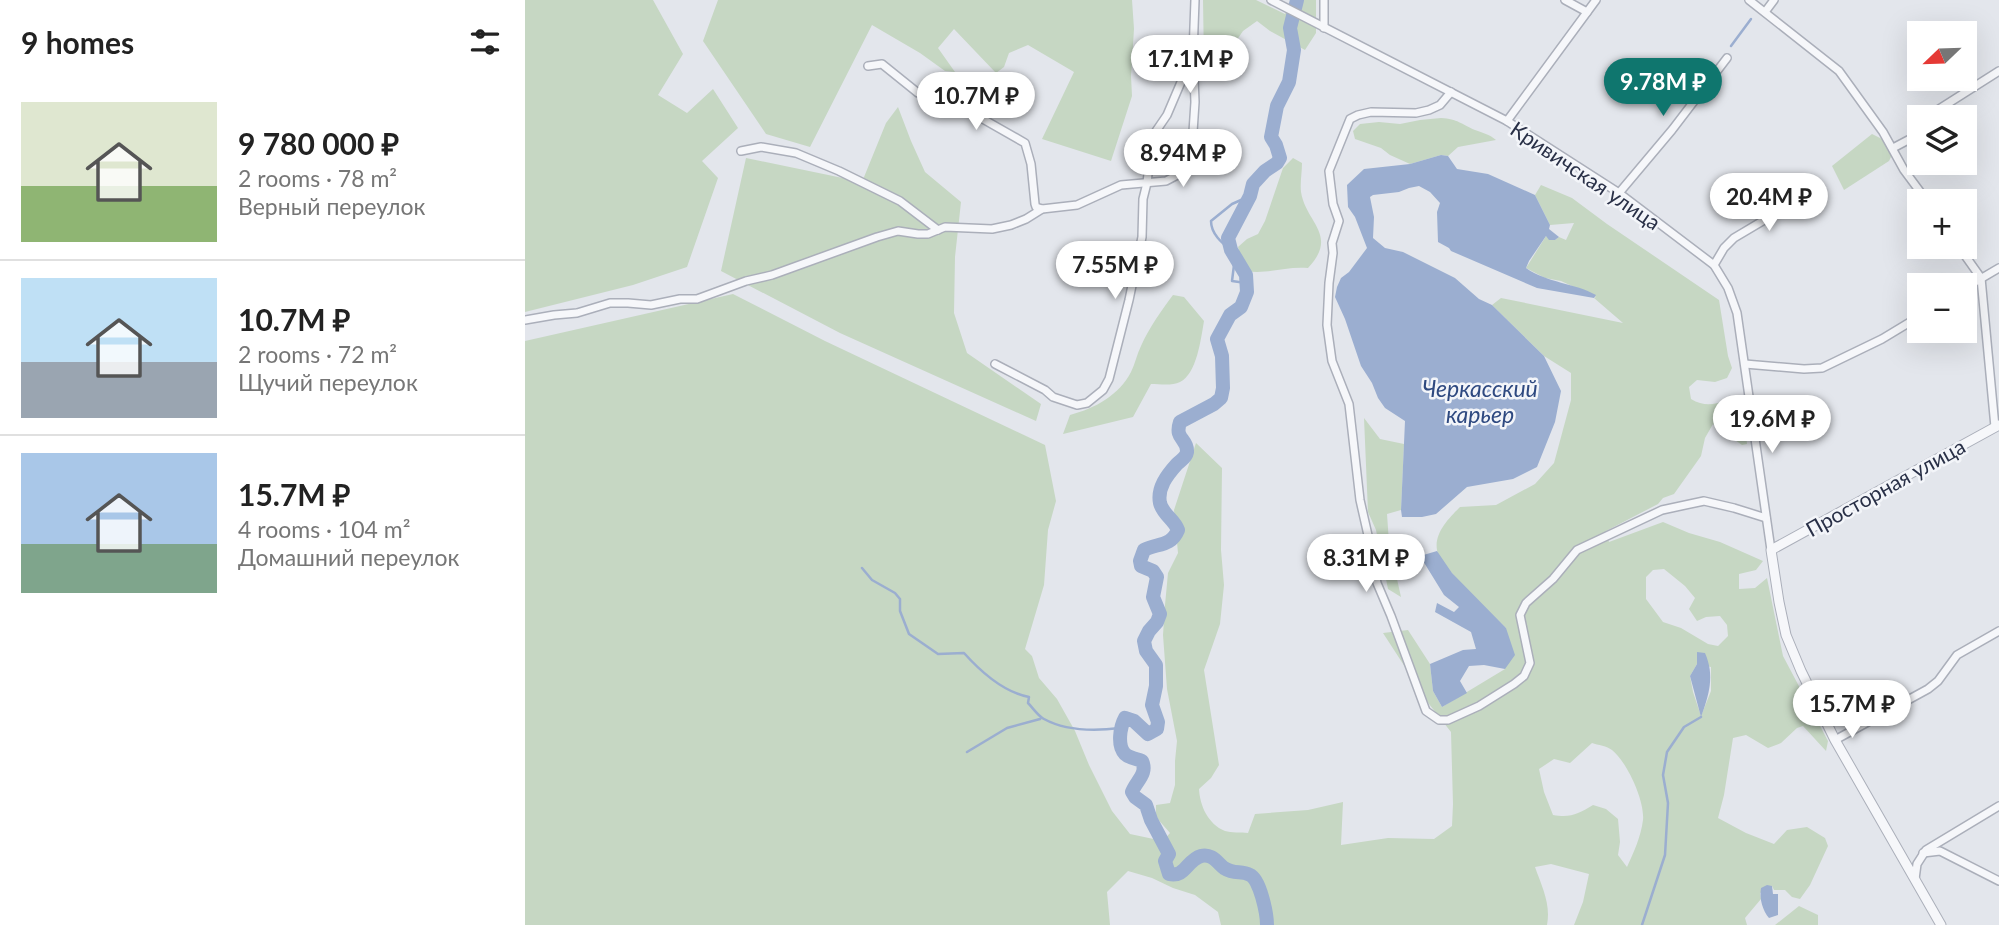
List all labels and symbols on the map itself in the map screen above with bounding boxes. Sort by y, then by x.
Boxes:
north arrow [1907,21,1977,91]
pin: 17.1M ₽ [1125,36,1255,95]
pin: 9.78M ₽ [1598,58,1728,118]
pin: 10.7M ₽ [911,72,1041,132]
street label: Кривичская улица [1506,116,1666,234]
pin: 8.94M ₽ [1118,130,1248,189]
pin: 20.4M ₽ [1704,174,1834,233]
pin: 7.55M ₽ [1050,242,1180,301]
water label: Черкасский карьер [1422,374,1538,428]
pin: 19.6M ₽ [1707,396,1837,455]
street label: Просторная улица [1801,433,1969,541]
pin: 8.31M ₽ [1301,534,1431,594]
pin: 15.7M ₽ [1787,680,1917,740]

